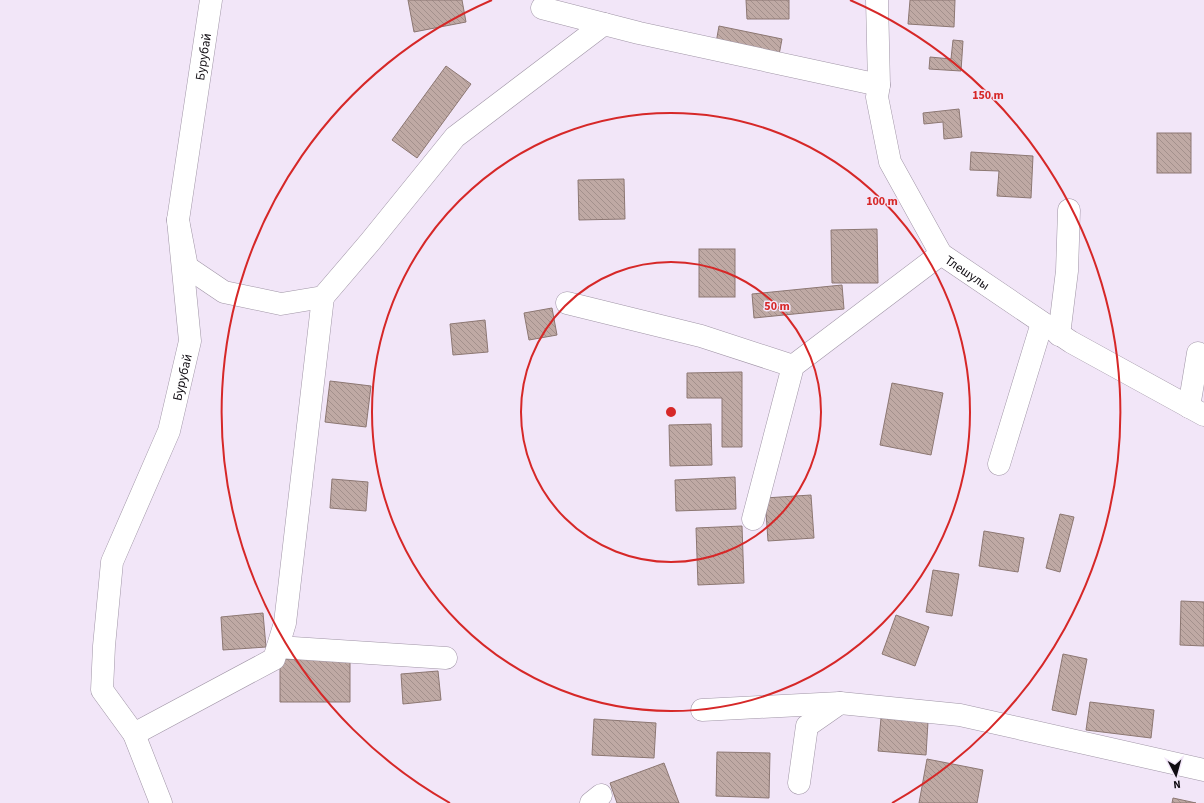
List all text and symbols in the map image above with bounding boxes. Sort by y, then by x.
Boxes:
street label: Бурубай [191,32,216,82]
text: 150 m [972,87,1004,104]
text: 100 m [866,193,898,210]
street label: Тлешулы [941,251,993,295]
text: 50 m [764,298,790,315]
street label: Бурубай [168,352,197,403]
centre of rings [664,405,678,419]
north arrow [1156,755,1196,795]
text: N [1173,777,1181,792]

